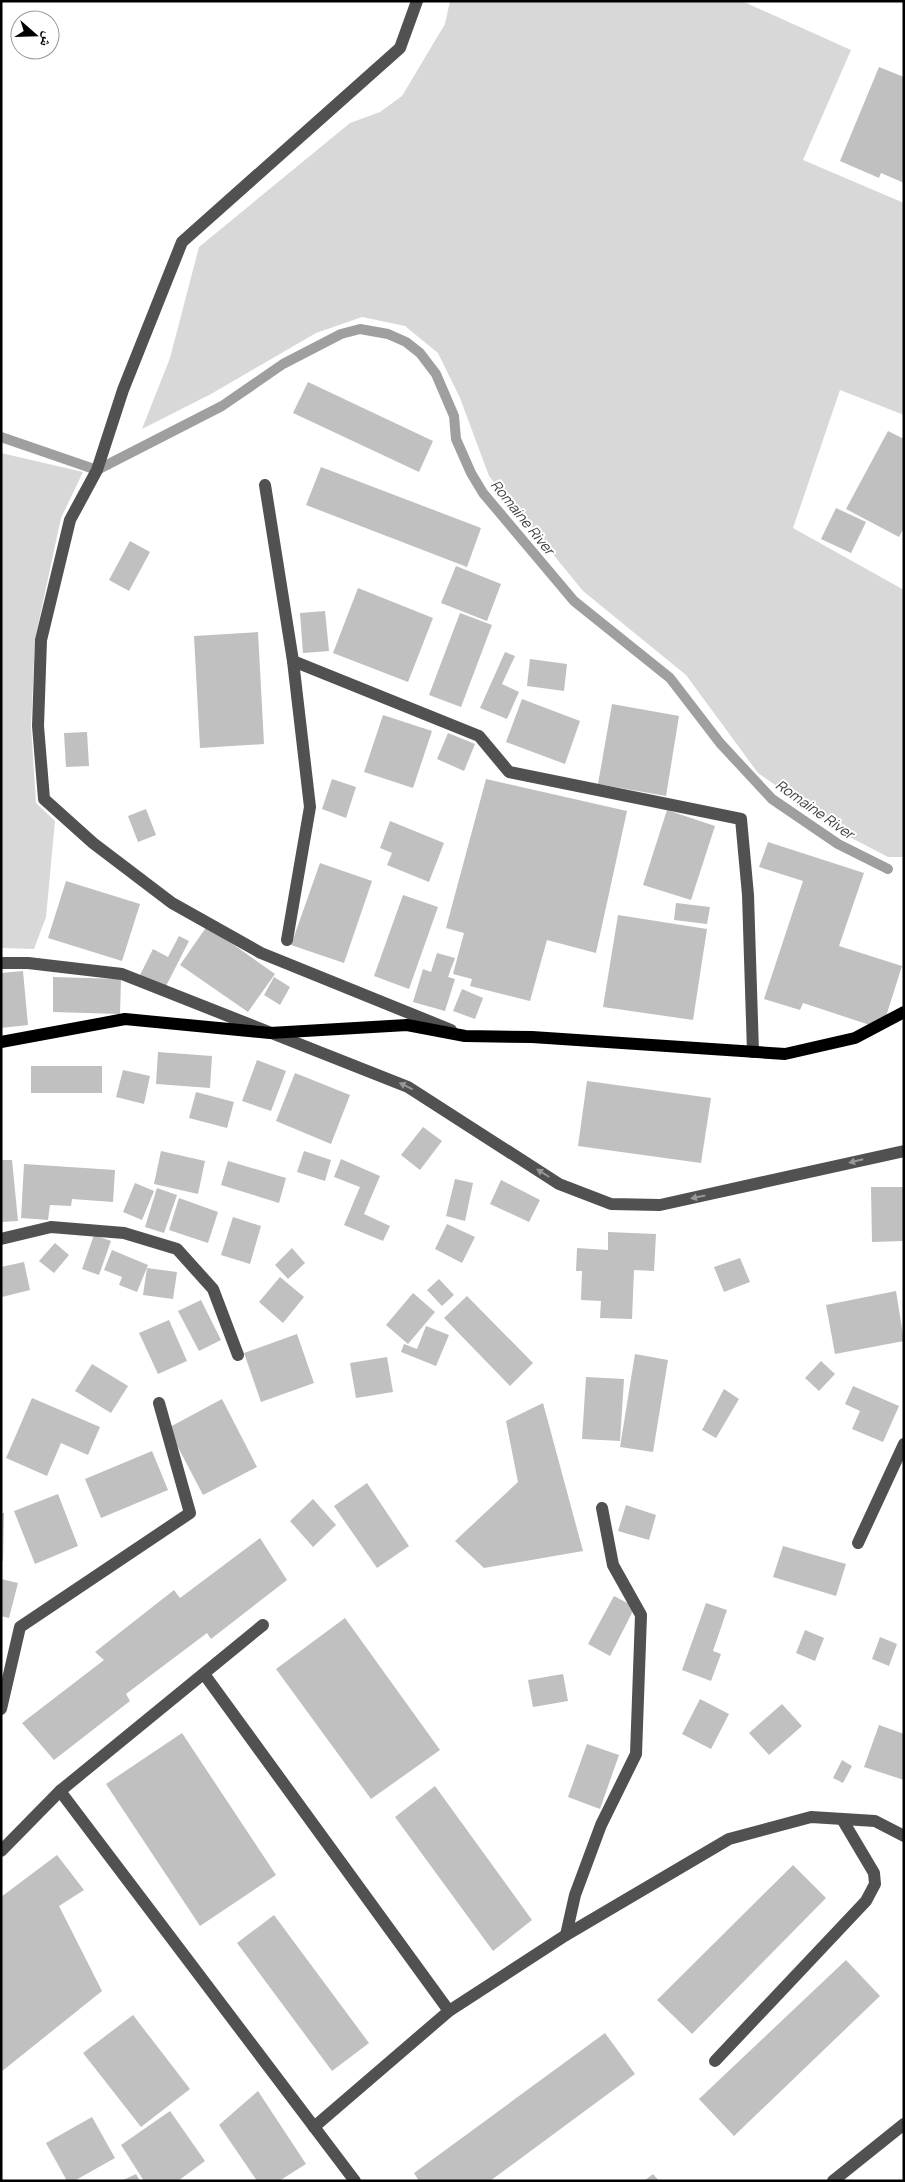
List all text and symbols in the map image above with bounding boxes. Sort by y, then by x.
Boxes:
north arrow [10,10,60,60]
text: ش [36,29,59,50]
water label: Romaine River [487,475,560,560]
water label: Romaine River [772,775,859,844]
one-way arrow [398,1082,413,1091]
one-way arrow [849,1157,864,1165]
one-way arrow [536,1169,549,1178]
one-way arrow [690,1193,705,1201]

